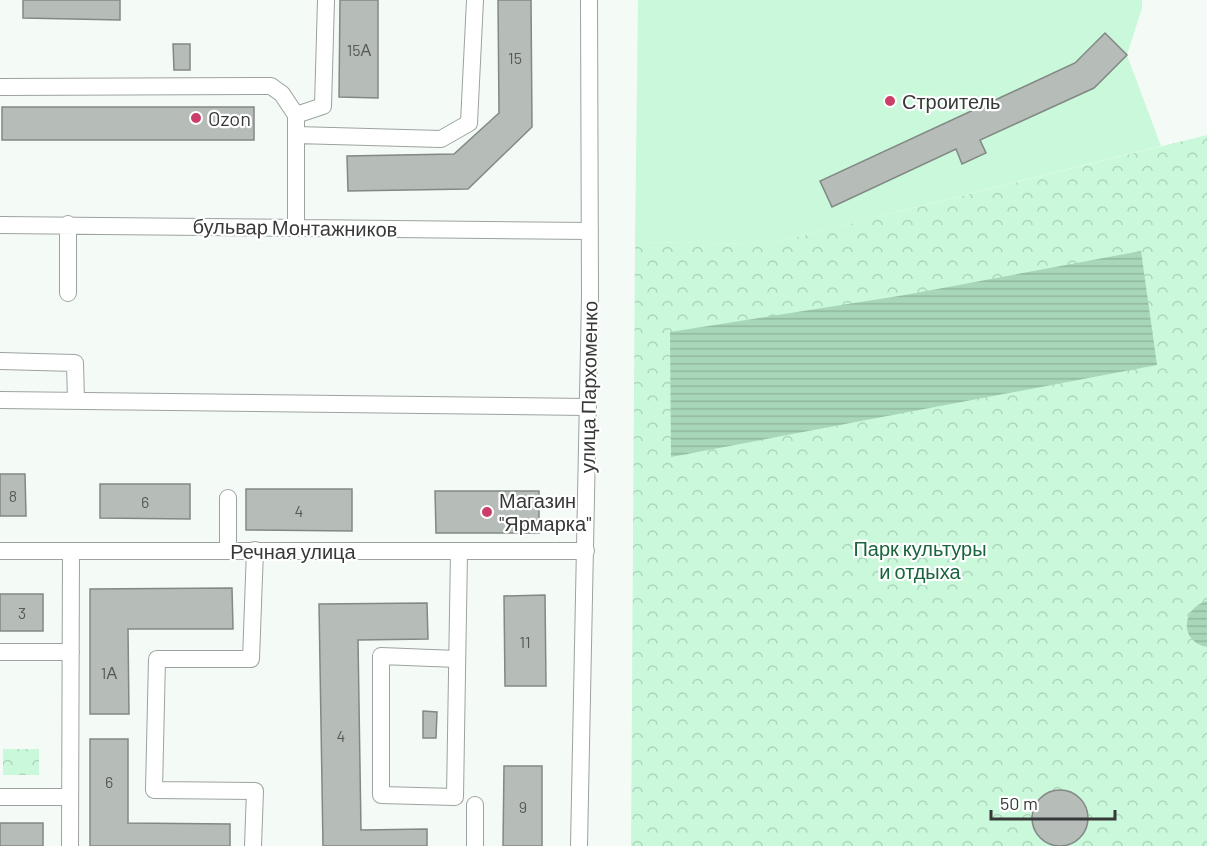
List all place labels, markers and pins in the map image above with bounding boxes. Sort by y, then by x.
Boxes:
place label: Строитель [902,89,1001,113]
marker: Строитель [883,94,897,108]
place label: Ozon [208,106,251,130]
marker: Ozon [189,111,203,125]
place label: Магазин "Ярмарка" [499,488,591,535]
marker: Магазин "Ярмарка" [480,505,494,519]

